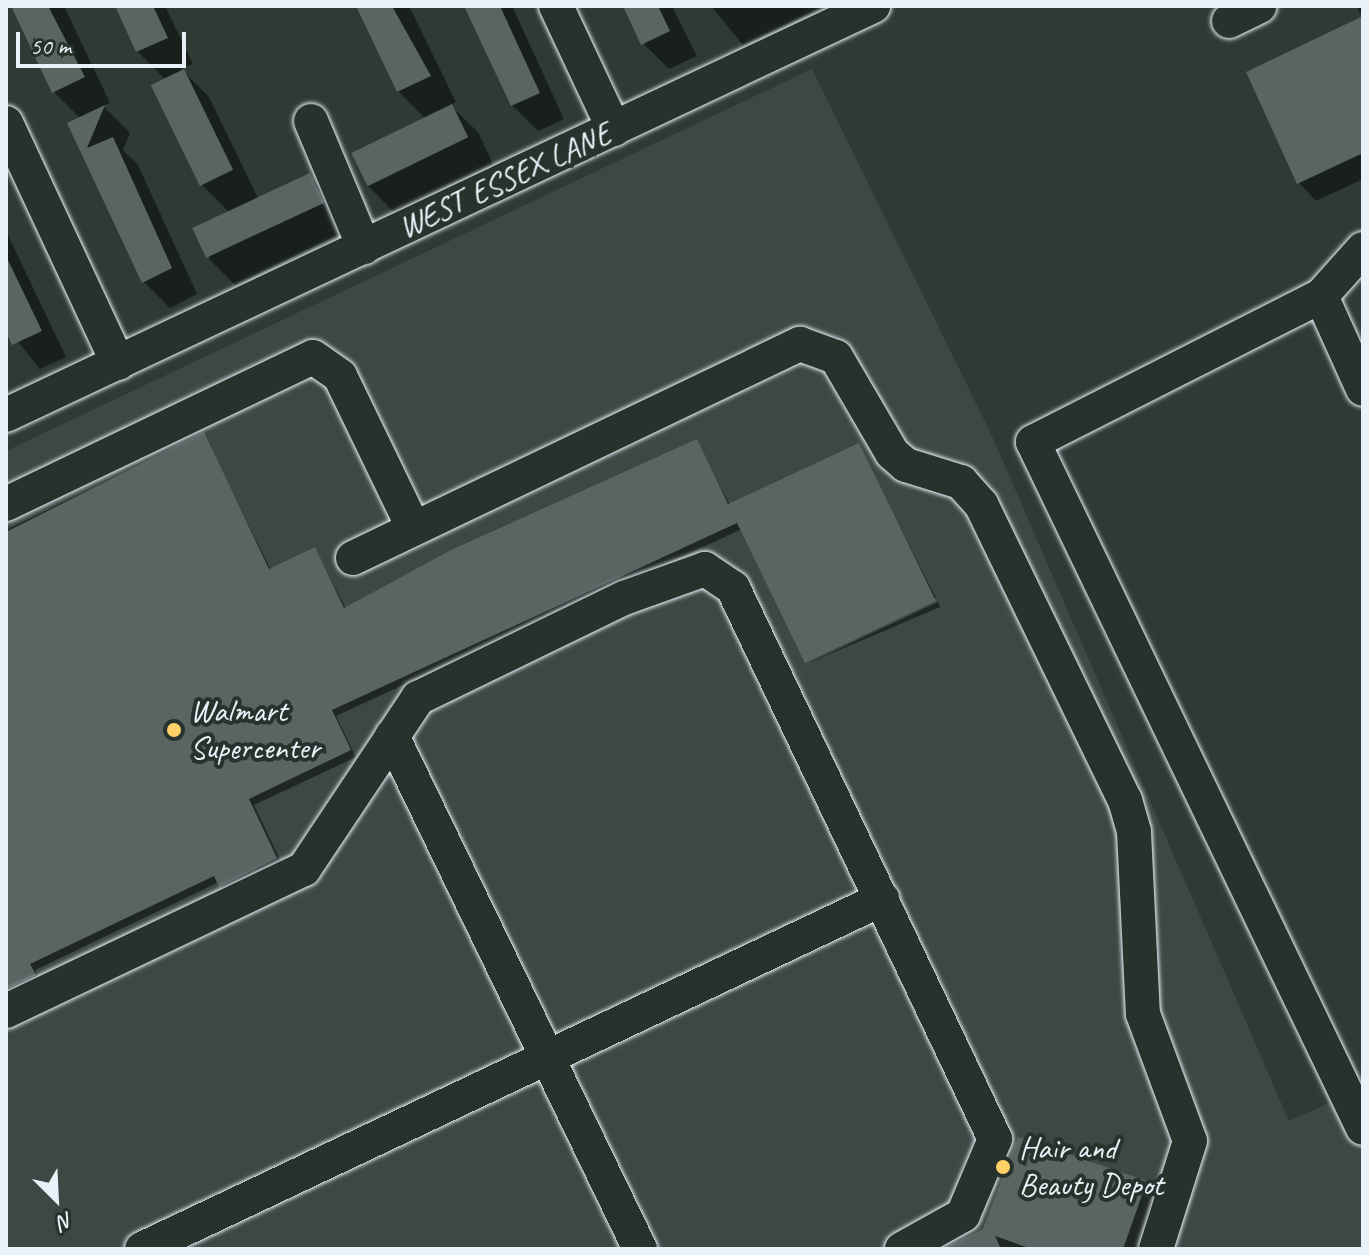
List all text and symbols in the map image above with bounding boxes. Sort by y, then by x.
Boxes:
scale bar [20,16,190,66]
text: 50 m [30,31,71,61]
street label: WEST ESSEX LANE [393,115,617,247]
place label: Walmart Supercenter [190,693,320,768]
marker: Walmart Supercenter [165,721,183,739]
place label: Hair and Beauty Depot [1019,1130,1163,1205]
marker: Hair and Beauty Depot [994,1158,1012,1176]
north arrow [16,1159,96,1239]
text: N [54,1205,78,1236]

